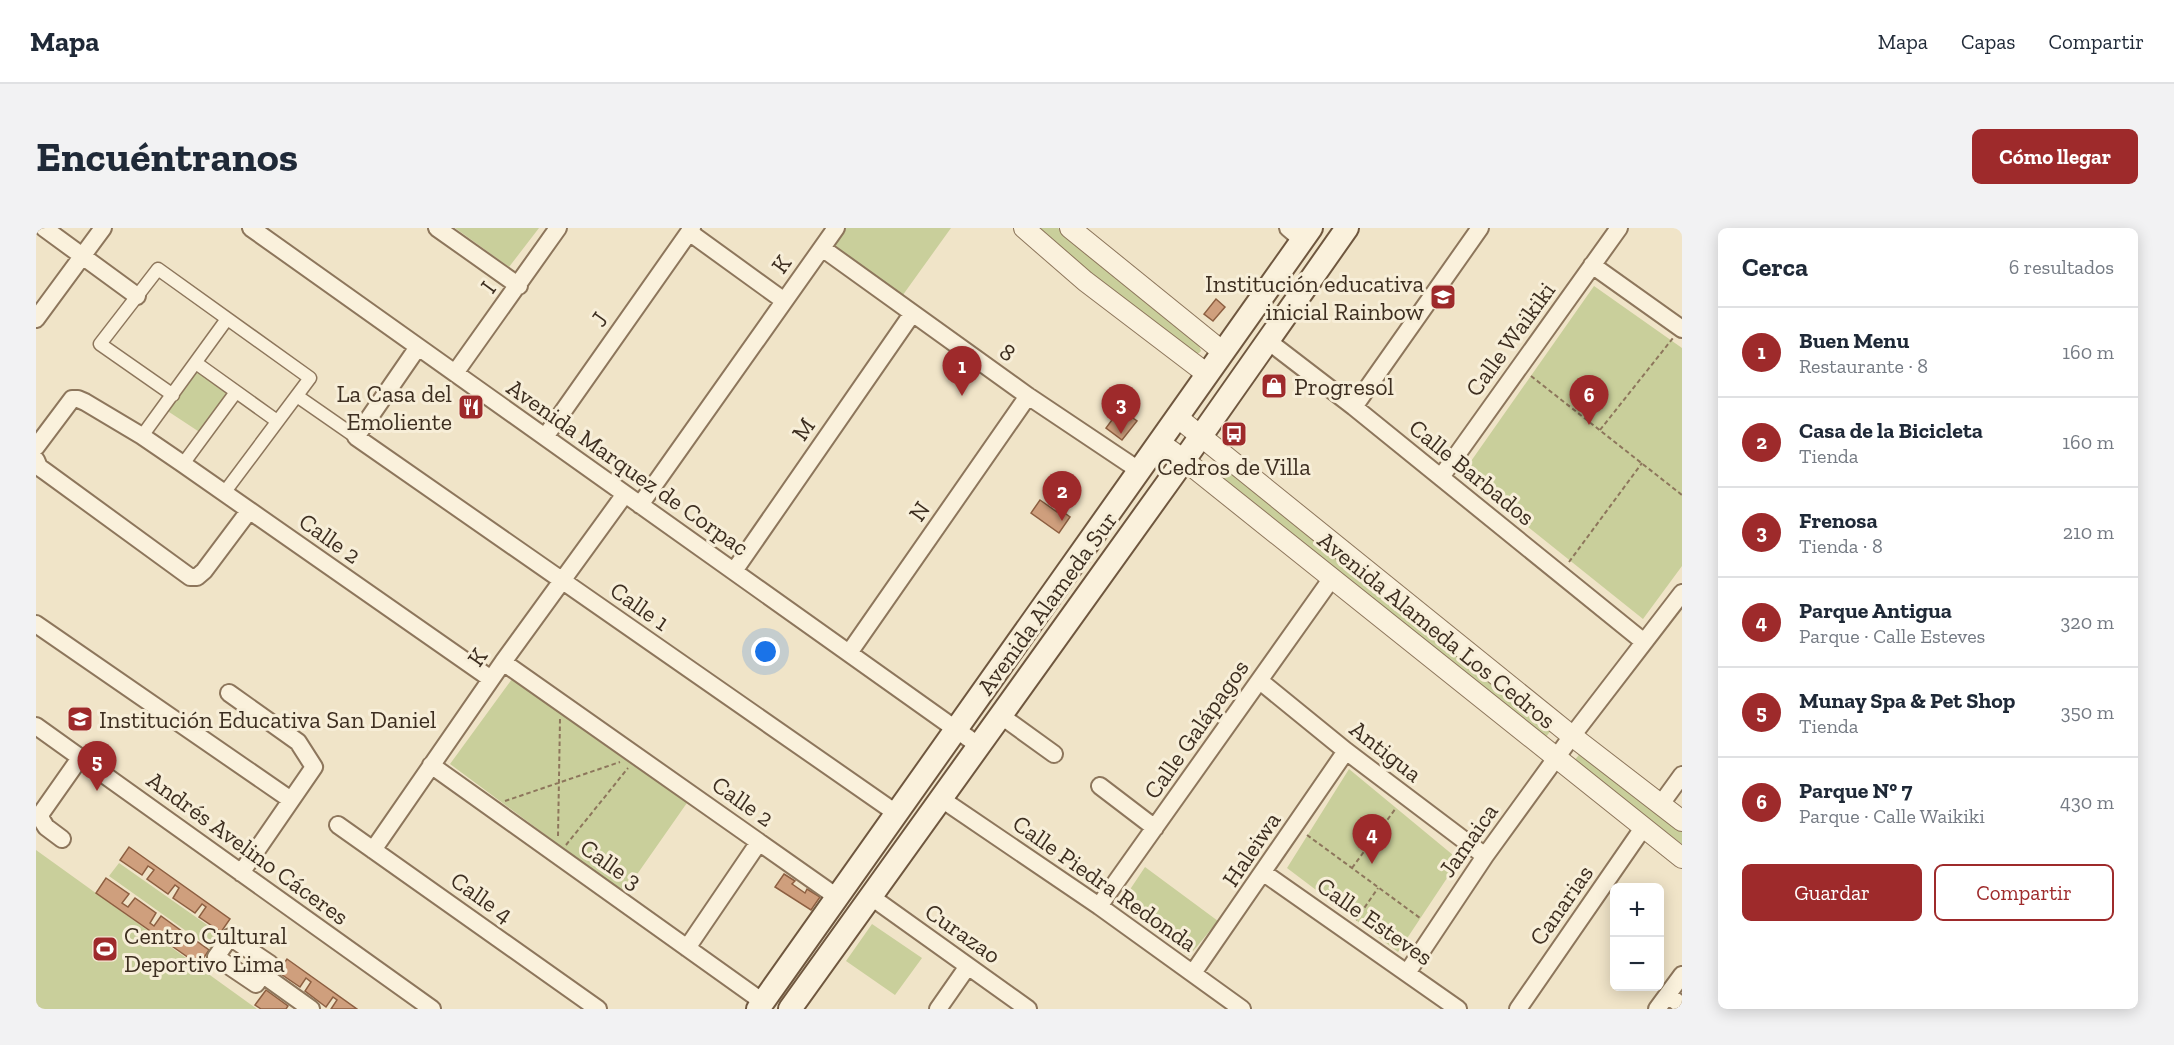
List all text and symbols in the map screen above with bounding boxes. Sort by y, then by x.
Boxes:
text: Mapa [30,25,99,58]
text: Mapa [1878,29,1928,54]
text: Capas [1961,29,2016,54]
text: Compartir [2049,29,2144,54]
button: Cómo llegar [1972,129,2138,184]
text: Encuéntranos [36,131,298,182]
street label: K [765,249,798,279]
text: Cerca [1742,251,1808,283]
text: 6 resultados [2009,255,2114,279]
place label: Institución educativa inicial Rainbow [1205,269,1425,326]
street label: I [474,275,502,299]
street label: Calle Waikiki [1459,276,1561,402]
school or university icon: Institución educativa inicial Rainbow [1428,282,1458,312]
street label: J [584,306,614,332]
text: Buen Menu [1799,327,1909,354]
street label: 8 [994,336,1022,368]
text: 1 [1757,340,1766,364]
text: 160 m [2062,340,2114,364]
pin: 1 [942,346,982,396]
text: Restaurante · 8 [1799,354,1928,378]
shop icon: Progresol [1259,371,1289,401]
street label: Avenida Marquez de Corpac [501,372,755,562]
place label: Progresol [1294,372,1394,401]
pin: 6 [1570,376,1608,425]
place label: La Casa del Emoliente [336,379,452,436]
pin: 3 [1102,384,1140,434]
restaurant icon: La Casa del Emoliente [456,392,486,422]
street label: M [785,412,821,446]
street label: Calle Barbados [1403,413,1541,531]
text: Casa de la Bicicleta [1799,417,1983,444]
bus stop icon: Cedros de Villa [1219,419,1249,449]
text: 2 [1756,430,1767,454]
text: 160 m [2062,430,2114,454]
text: Tienda [1799,444,1859,468]
place label: Cedros de Villa [1157,452,1311,481]
pin: 2 [1042,472,1082,521]
street label: N [902,495,936,527]
street label: Calle 2 [293,506,367,570]
street label: Avenida Alameda Sur [971,506,1123,700]
text: Frenosa [1799,507,1878,534]
text: 3 [1756,520,1767,544]
text: 210 m [2063,520,2114,544]
street label: Avenida Alameda Los Cedros [1312,525,1562,735]
text: Tienda · 8 [1799,534,1883,558]
street label: Calle 1 [605,575,675,637]
text: Parque Antigua [1799,597,1952,624]
text: 4 [1756,610,1767,634]
text: 320 m [2061,610,2114,634]
text: Parque · Calle Esteves [1799,624,1985,648]
your location [751,637,780,666]
street label: K [461,642,494,672]
street label: Calle Galápagos [1137,654,1255,804]
text: Munay Spa & Pet Shop [1799,687,2015,714]
text: 5 [1756,700,1767,724]
text: 350 m [2061,700,2114,724]
school or university icon: Institución Educativa San Daniel [65,704,95,734]
place label: Institución Educativa San Daniel [99,705,436,734]
street label: Antigua [1344,714,1428,788]
text: Tienda [1799,714,1859,738]
pin: 5 [78,742,116,791]
street label: Andrés Avelino Cáceres [141,765,355,931]
street label: Calle 2 [706,769,780,833]
text: Parque N° 7 [1799,777,1912,804]
text: 6 [1756,790,1767,814]
text: 430 m [2060,790,2114,814]
street label: Jamaica [1432,797,1504,883]
text: Parque · Calle Waikiki [1799,804,1985,828]
street label: Haleiwa [1216,806,1287,892]
street label: Calle Piedra Redonda [1007,808,1203,958]
pin: 4 [1352,814,1392,864]
street label: Calle 3 [575,833,647,895]
street label: Canarias [1523,859,1599,951]
button: Guardar [1742,864,1922,921]
button: Compartir [1934,864,2114,921]
street label: Calle 4 [445,865,519,929]
street label: Calle Esteves [1312,871,1438,971]
map controls [1610,883,1664,991]
button: + [1610,883,1664,937]
street label: Curazao [920,897,1006,969]
place label: Centro Cultural Deportivo Lima [124,921,287,978]
sports icon: Centro Cultural Deportivo Lima [90,934,120,964]
button: − [1610,937,1664,991]

